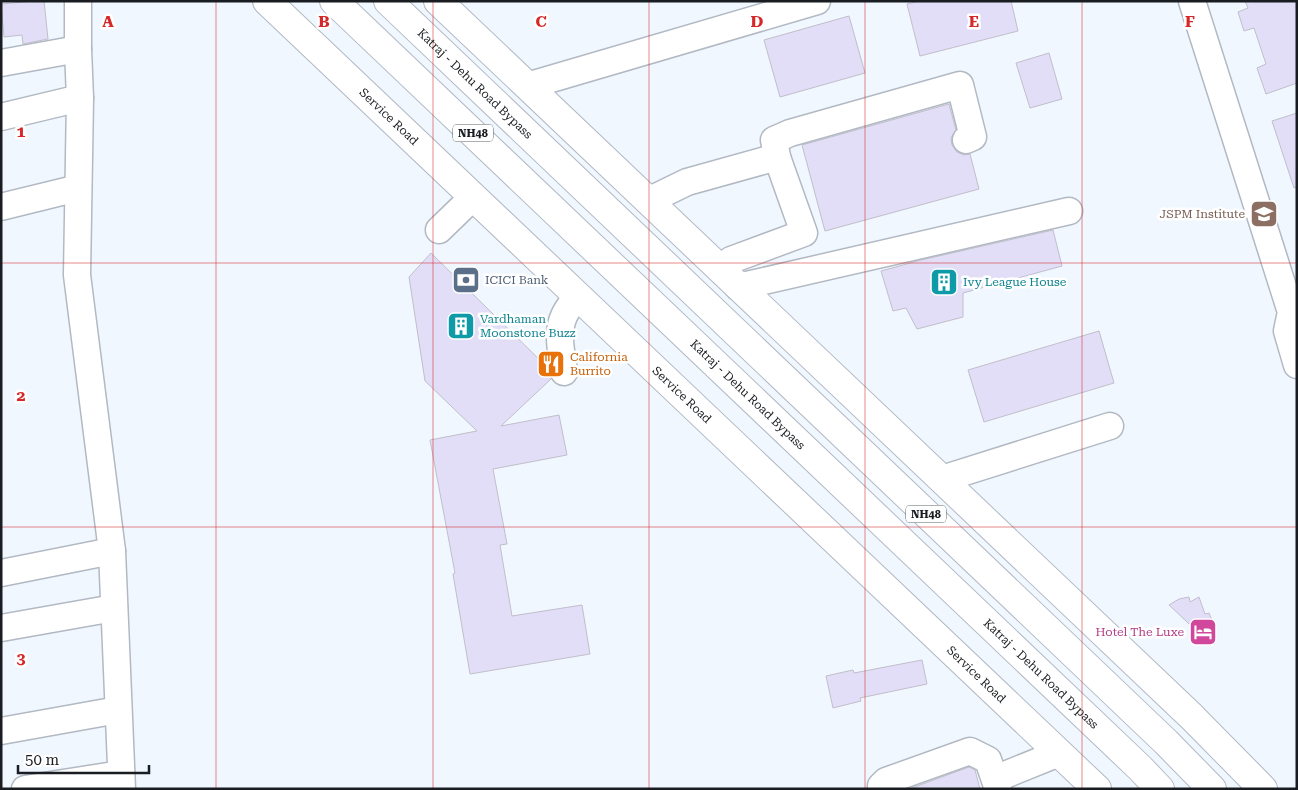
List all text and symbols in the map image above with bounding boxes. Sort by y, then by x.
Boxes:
text: A [102,12,114,31]
text: B [318,12,330,31]
text: C [535,12,547,31]
text: D [751,12,764,31]
text: E [969,12,979,31]
text: F [1185,12,1195,31]
street label: Katraj - Dehu Road Bypass [415,26,535,142]
street label: Service Road [356,85,421,148]
text: 1 [17,122,26,141]
road number: NH48 [453,125,493,142]
school or university icon: JSPM Institute [1249,199,1279,229]
place label: JSPM Institute [1159,207,1245,221]
bank icon: ICICI Bank [451,265,481,295]
building icon: Ivy League House [929,267,959,297]
place label: ICICI Bank [485,273,549,287]
place label: Ivy League House [963,275,1067,289]
building icon: Vardhaman Moonstone Buzz [446,311,476,341]
place label: Vardhaman Moonstone Buzz [480,312,576,340]
street label: Katraj - Dehu Road Bypass [687,337,808,453]
restaurant icon: California Burrito [536,349,566,379]
place label: California Burrito [570,350,628,378]
street label: Service Road [649,364,714,426]
text: 2 [17,386,26,405]
road number: NH48 [906,506,946,522]
street label: Katraj - Dehu Road Bypass [981,616,1102,732]
hotel icon: Hotel The Luxe [1188,617,1218,647]
place label: Hotel The Luxe [1095,625,1184,639]
street label: Service Road [944,643,1009,706]
text: 3 [17,649,26,668]
scale bar [18,742,149,774]
text: 50 m [25,751,60,769]

